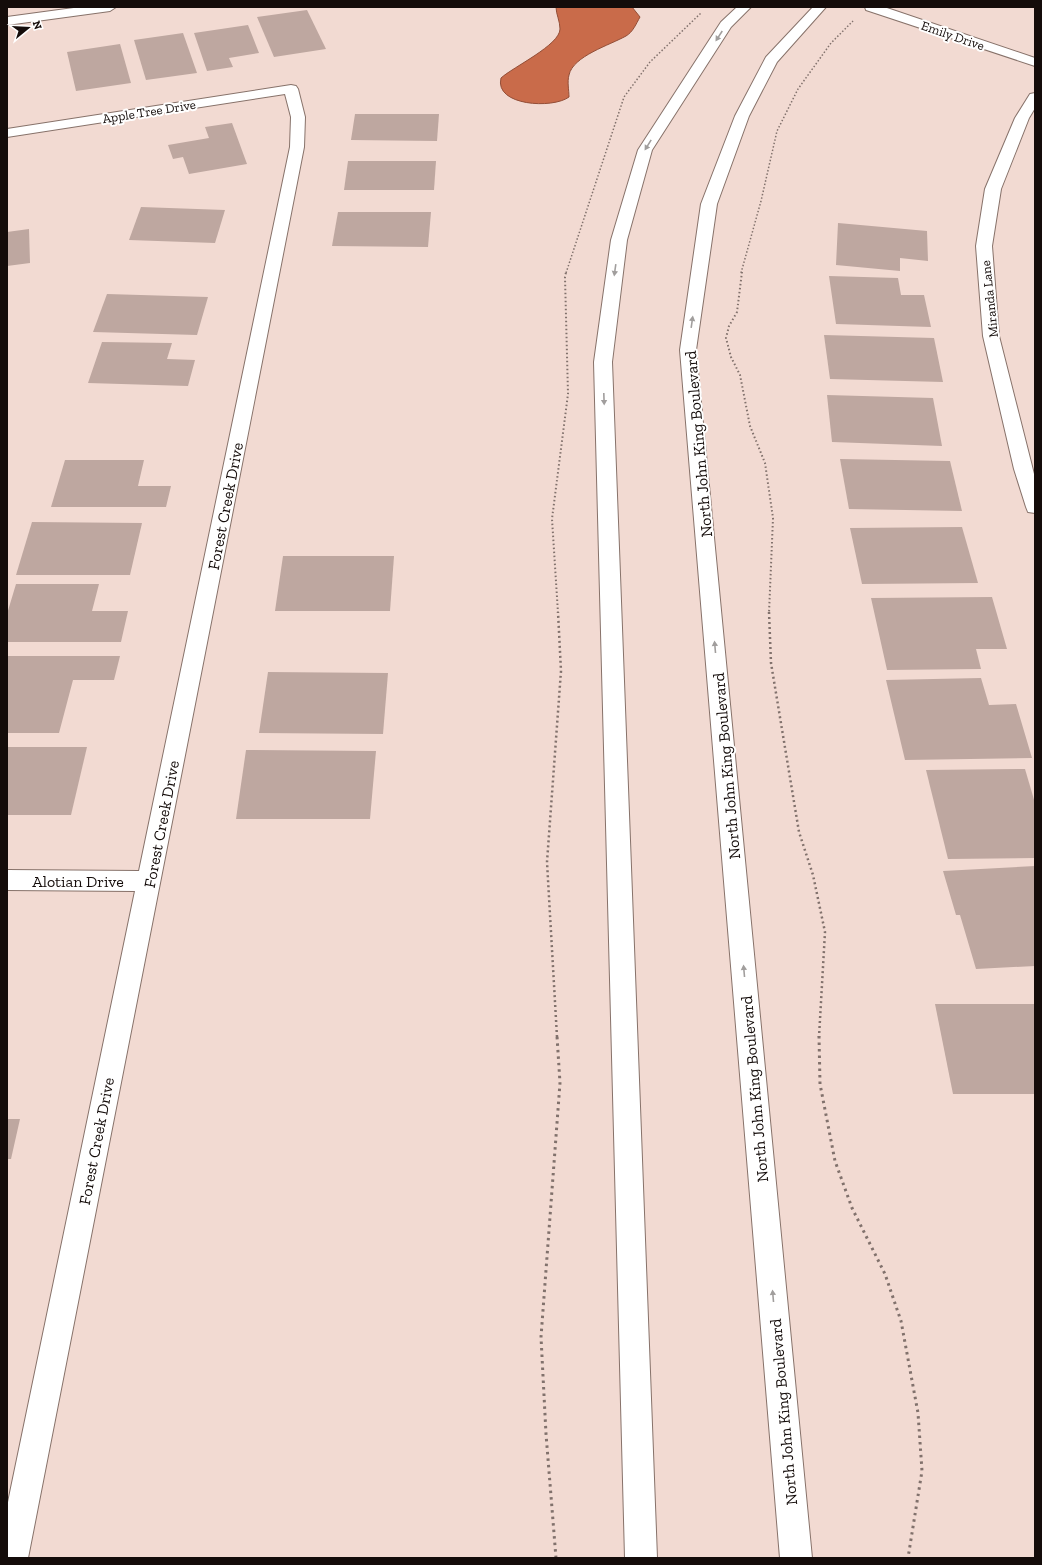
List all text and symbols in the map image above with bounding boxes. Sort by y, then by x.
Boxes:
north arrow [8,8,48,48]
street label: Emily Drive [919,18,986,53]
text: N [30,19,45,32]
one-way arrow [715,31,723,41]
street label: Apple Tree Drive [101,97,197,126]
one-way arrow [645,139,652,151]
street label: Miranda Lane [978,260,1001,338]
one-way arrow [612,264,619,276]
one-way arrow [689,316,695,328]
street label: North John King Boulevard [681,350,716,538]
one-way arrow [601,393,608,405]
street label: Forest Creek Drive [204,441,247,571]
one-way arrow [711,641,718,653]
street label: North John King Boulevard [709,672,744,860]
street label: Forest Creek Drive [140,759,183,889]
street label: Alotian Drive [32,872,124,891]
one-way arrow [740,965,747,977]
street label: North John King Boulevard [737,995,772,1183]
street label: Forest Creek Drive [75,1076,118,1206]
one-way arrow [769,1290,776,1302]
street label: North John King Boulevard [766,1318,801,1506]

